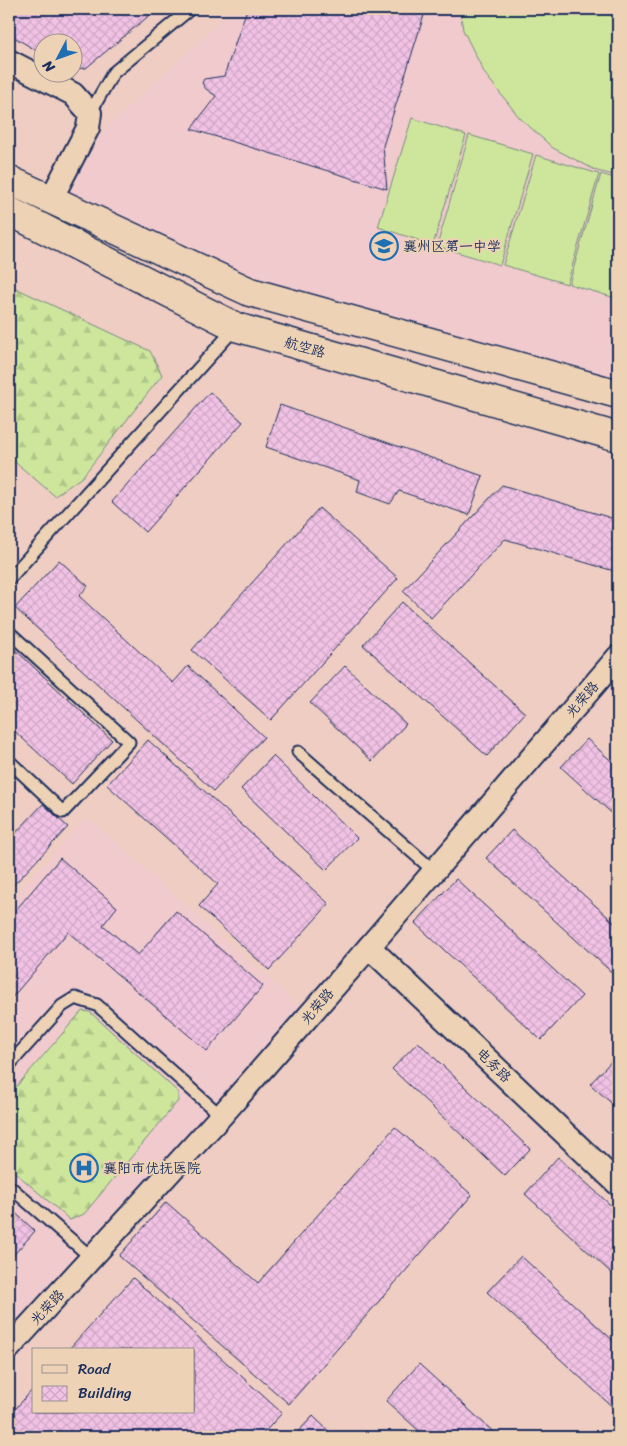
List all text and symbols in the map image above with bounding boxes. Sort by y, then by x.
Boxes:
north arrow [32,32,82,82]
text: N [36,54,62,79]
school or university icon: 襄州区第一中学 [369,231,399,261]
place label: 襄州区第一中学 [403,234,501,259]
street label: 航空路 [281,330,328,365]
street label: 光荣路 [559,675,606,723]
street label: 光荣路 [294,982,341,1030]
street label: 电务路 [470,1042,517,1089]
hospital icon: 襄阳市优抚医院 [69,1153,99,1183]
place label: 襄阳市优抚医院 [103,1156,201,1181]
street label: 光荣路 [24,1283,71,1331]
legend [32,1348,195,1414]
text: Road [78,1356,111,1382]
text: Building [78,1380,132,1406]

